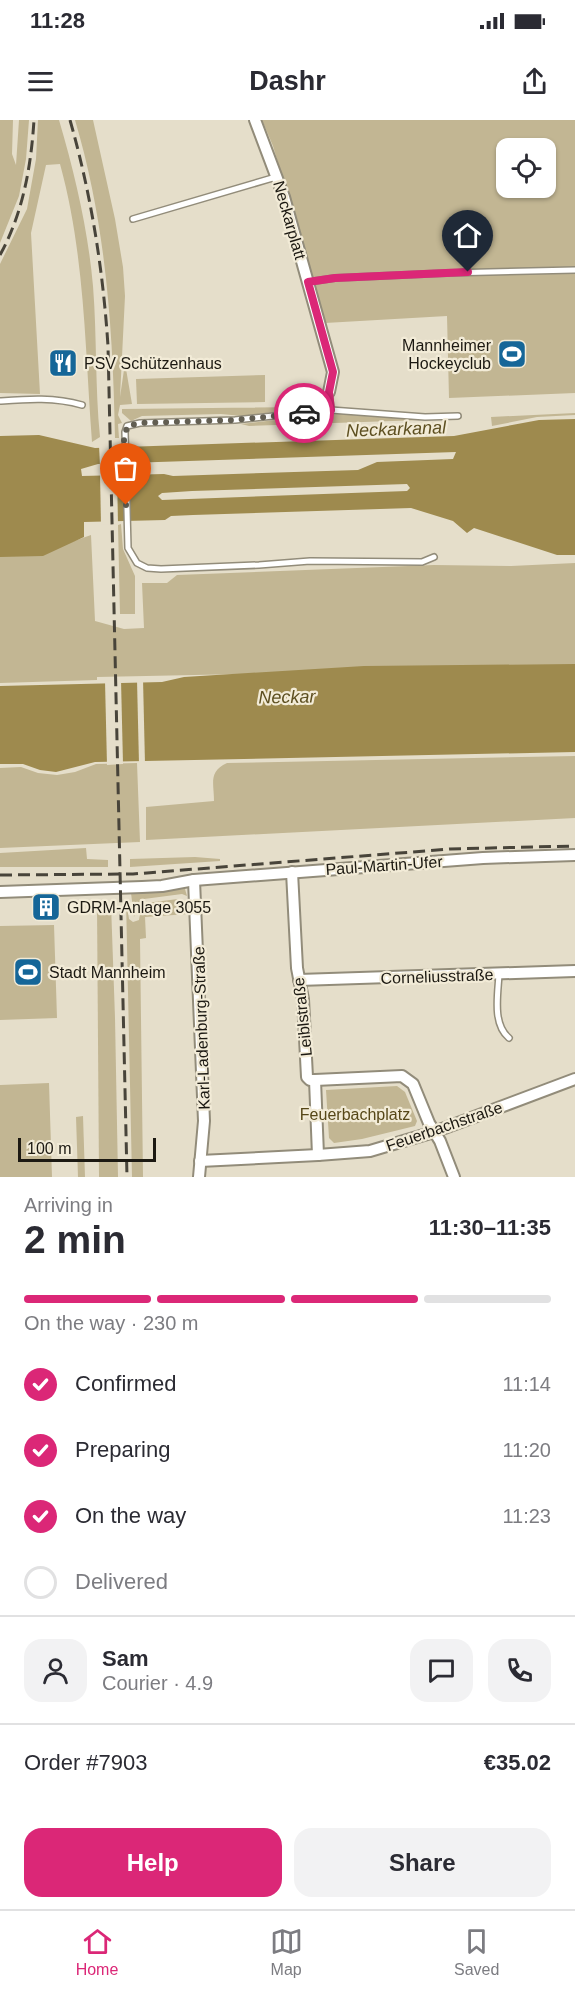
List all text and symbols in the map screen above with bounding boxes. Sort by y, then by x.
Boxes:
text: 11:28 [30,8,85,33]
icon: menu [24,65,57,98]
icon: share [518,65,551,98]
text: Dashr [249,66,326,96]
map controls [496,138,556,198]
button: locate [496,138,556,198]
street label: Neckarplatt [270,179,309,262]
pin [442,210,493,272]
icon: home [451,219,484,252]
place label: Mannheimer Hockeyclub [402,337,492,372]
sports icon: Mannheimer Hockeyclub [496,338,528,370]
restaurant icon: PSV Schützenhaus [47,347,79,379]
place label: PSV Schützenhaus [84,355,222,372]
courier [274,383,334,443]
icon: car [288,397,321,430]
water label: Neckarkanal [346,417,447,441]
pin [100,443,151,505]
icon: bag [109,452,142,485]
water label: Neckar [258,686,317,707]
street label: Paul-Martin-Ufer [325,853,444,878]
building icon: GDRM-Anlage 3055 [30,891,62,923]
place label: GDRM-Anlage 3055 [67,899,211,916]
street label: Karl-Ladenburg-Straße [190,946,213,1110]
sports icon: Stadt Mannheim [12,956,44,988]
place label: Stadt Mannheim [49,964,166,981]
street label: Corneliusstraße [380,966,494,987]
street label: Leiblstraße [290,977,315,1057]
street label: Feuerbachstraße [384,1099,505,1154]
park label: Feuerbachplatz [300,1106,410,1123]
scale bar [18,1135,156,1162]
text: 100 m [27,1140,71,1157]
text: Arriving in [24,1194,113,1216]
text: 11:30–11:35 [429,1215,551,1240]
text: 2 min [24,1218,126,1261]
text: On the way · 230 m [24,1312,199,1334]
icon: check [24,1368,57,1401]
text: Confirmed [75,1371,176,1396]
text: 11:14 [502,1373,551,1395]
icon: check [24,1434,57,1467]
text: Preparing [75,1437,170,1462]
text: 11:20 [502,1439,551,1461]
icon: check [24,1500,57,1533]
text: On the way [75,1503,186,1528]
text: 11:23 [502,1505,551,1527]
text: Delivered [75,1569,168,1594]
button: person [24,1639,87,1702]
button: chat [410,1639,473,1702]
button: phone [488,1639,551,1702]
text: Sam [102,1646,148,1671]
text: Courier · 4.9 [102,1672,213,1694]
text: Order #7903 [24,1750,148,1775]
text: €35.02 [484,1750,551,1775]
button: Help [24,1828,282,1897]
button: Share [294,1828,551,1897]
tab: Home [76,1925,118,1979]
tab: Map [270,1925,303,1979]
tab: Saved [454,1925,499,1979]

